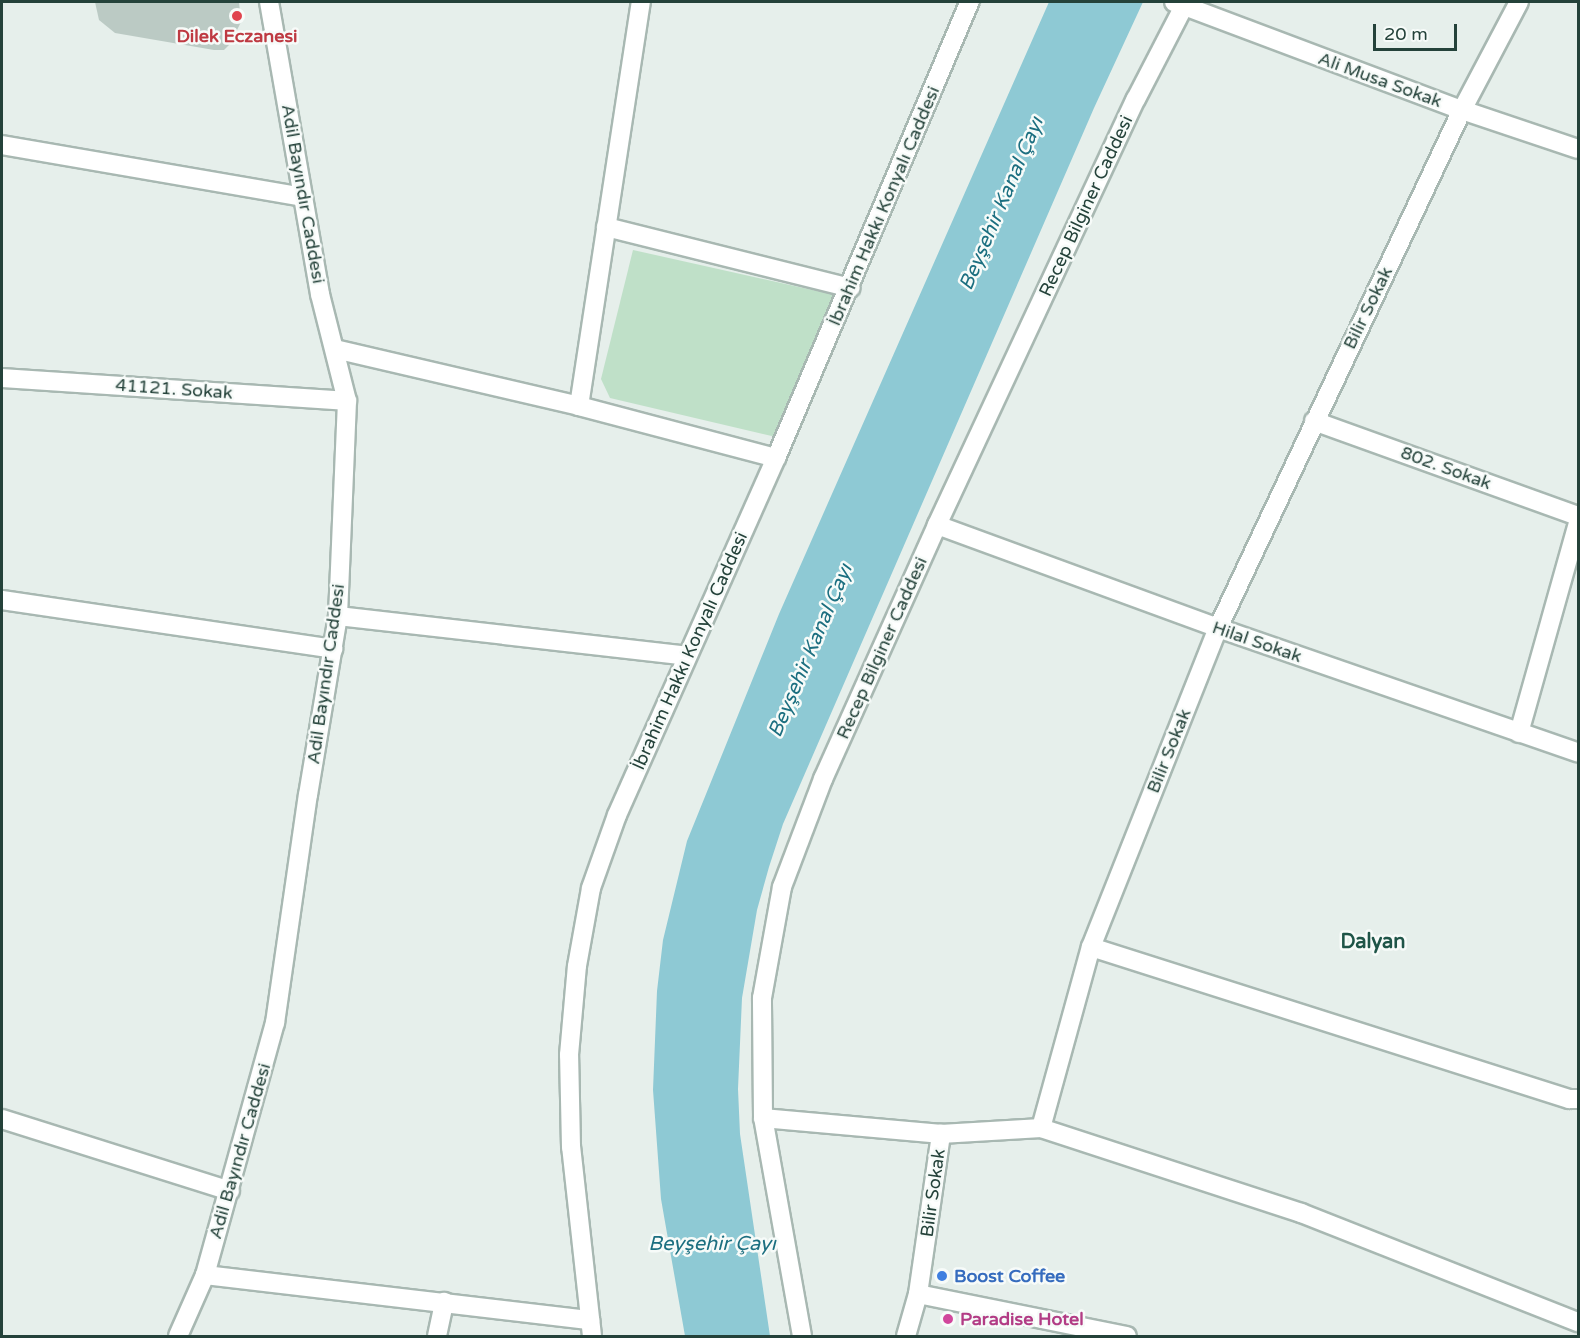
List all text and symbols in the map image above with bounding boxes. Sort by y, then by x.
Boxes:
marker: Dilek Eczanesi [230,9,244,23]
scale bar [1376,12,1460,50]
text: 20 m [1384,23,1428,45]
place label: Dilek Eczanesi [176,25,298,47]
street label: Ali Musa Sokak [1315,48,1445,112]
street label: İbrahim Hakkı Konyalı Caddesi [824,83,944,329]
street label: Adil Bayındır Caddesi [277,103,329,285]
street label: Recep Bilginer Caddesi [1035,112,1137,300]
water label: Beyşehir Kanal Çayı [955,114,1049,294]
street label: Bilir Sokak [1339,263,1397,353]
street label: 41121. Sokak [115,374,233,404]
street label: 802. Sokak [1398,442,1494,494]
street label: İbrahim Hakkı Konyalı Caddesi [628,529,752,773]
street label: Recep Bilginer Caddesi [832,554,932,742]
water label: Beyşehir Kanal Çayı [764,561,858,741]
street label: Adil Bayındır Caddesi [303,582,349,766]
street label: Hilal Sokak [1209,617,1305,667]
street label: Bilir Sokak [1142,706,1196,796]
district label: Dalyan [1340,930,1406,954]
street label: Adil Bayındır Caddesi [205,1061,275,1241]
street label: Bilir Sokak [916,1147,950,1239]
water label: Beyşehir Çayı [648,1232,776,1256]
place label: Boost Coffee [954,1265,1065,1287]
marker: Boost Coffee [935,1269,949,1283]
place label: Paradise Hotel [960,1308,1084,1330]
marker: Paradise Hotel [941,1312,955,1326]

